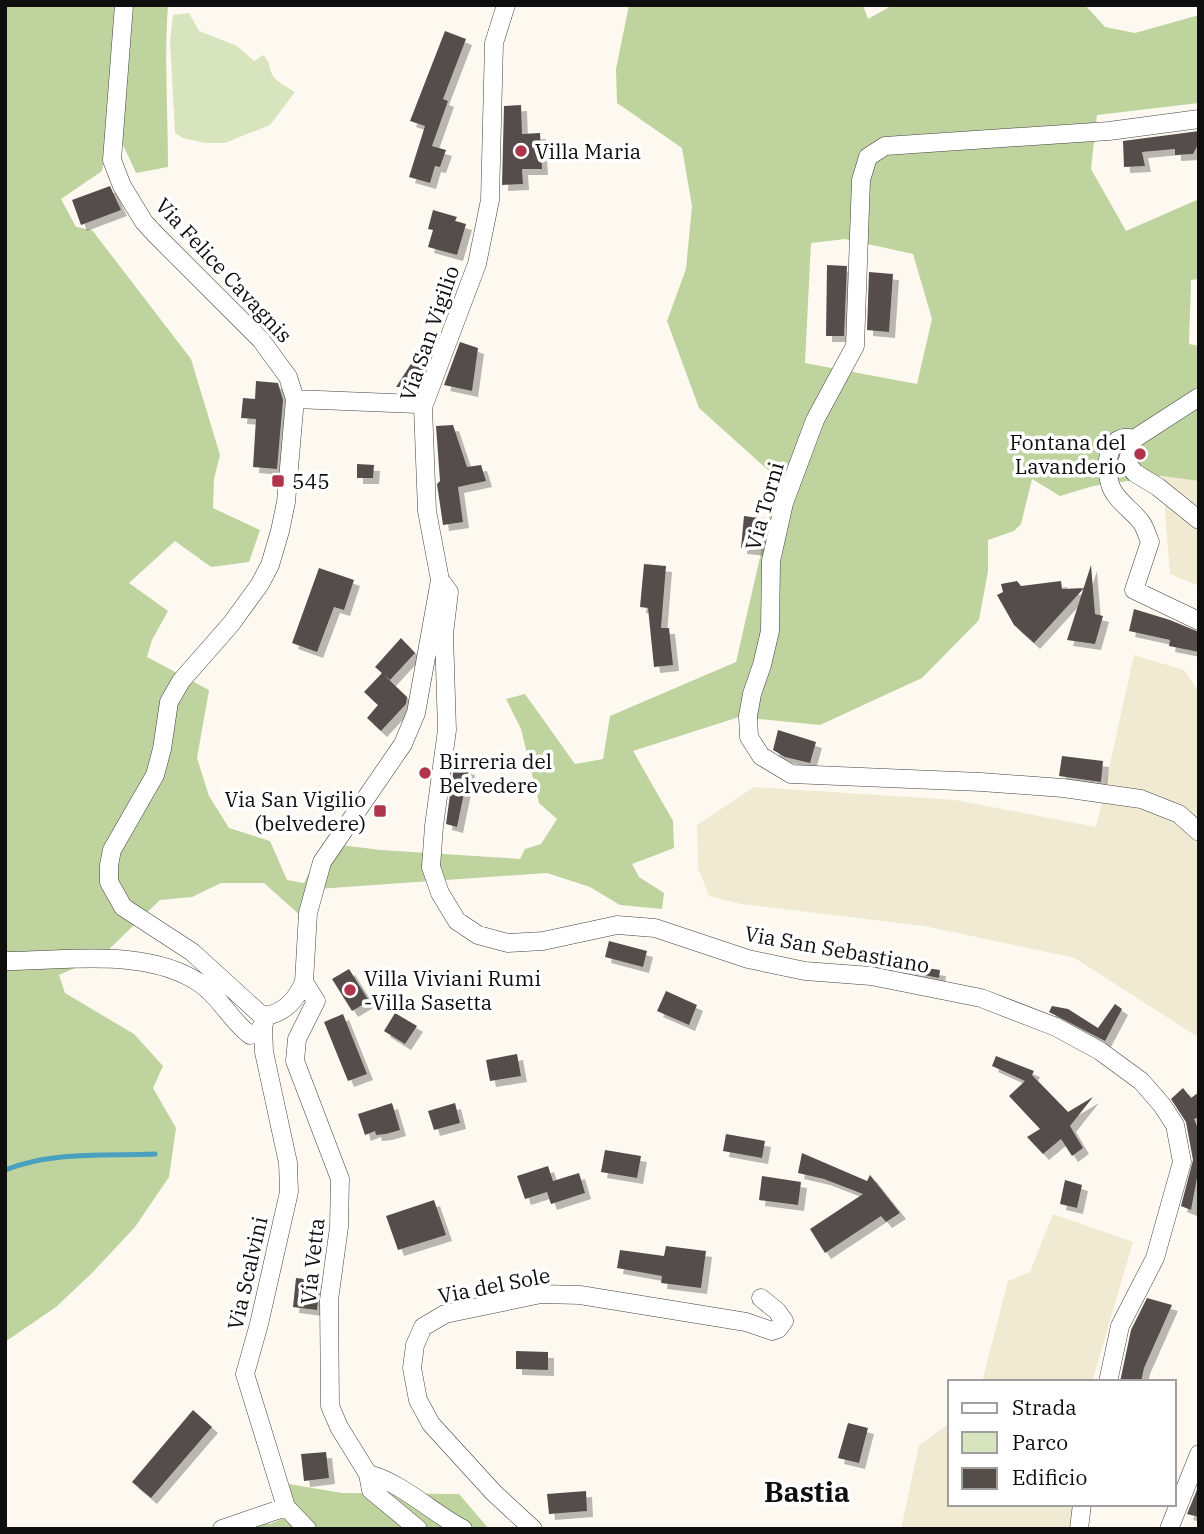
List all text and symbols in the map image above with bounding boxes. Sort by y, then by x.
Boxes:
place label: Villa Maria [535,137,641,165]
marker: Villa Maria [513,143,529,159]
street label: Via Felice Cavagnis [150,192,298,348]
street label: Via San Vigilio [393,262,465,404]
place label: Fontana del Lavanderio [1009,428,1126,480]
marker: Fontana del Lavanderio [1132,446,1148,462]
street label: Via Torni [738,459,790,553]
place label: 545 [292,467,330,495]
marker: 545 [270,473,286,489]
place label: Birreria del Belvedere [439,747,552,799]
marker: Birreria del Belvedere [417,765,433,781]
place label: Via San Vigilio (belvedere) [224,785,366,837]
marker: Via San Vigilio (belvedere) [372,803,388,819]
street label: Via San Sebastiano [742,919,932,979]
place label: Villa Viviani Rumi -Villa Sasetta [364,964,541,1016]
marker: Villa Viviani Rumi -Villa Sasetta [342,982,358,998]
street label: Via Scalvini [220,1214,274,1332]
street label: Via Vetta [294,1216,330,1306]
street label: Via del Sole [436,1260,552,1310]
legend [948,1380,1176,1506]
text: Strada [1012,1393,1077,1421]
text: Parco [1012,1428,1068,1456]
text: Edificio [1012,1463,1087,1491]
district label: Bastia [764,1473,850,1510]

